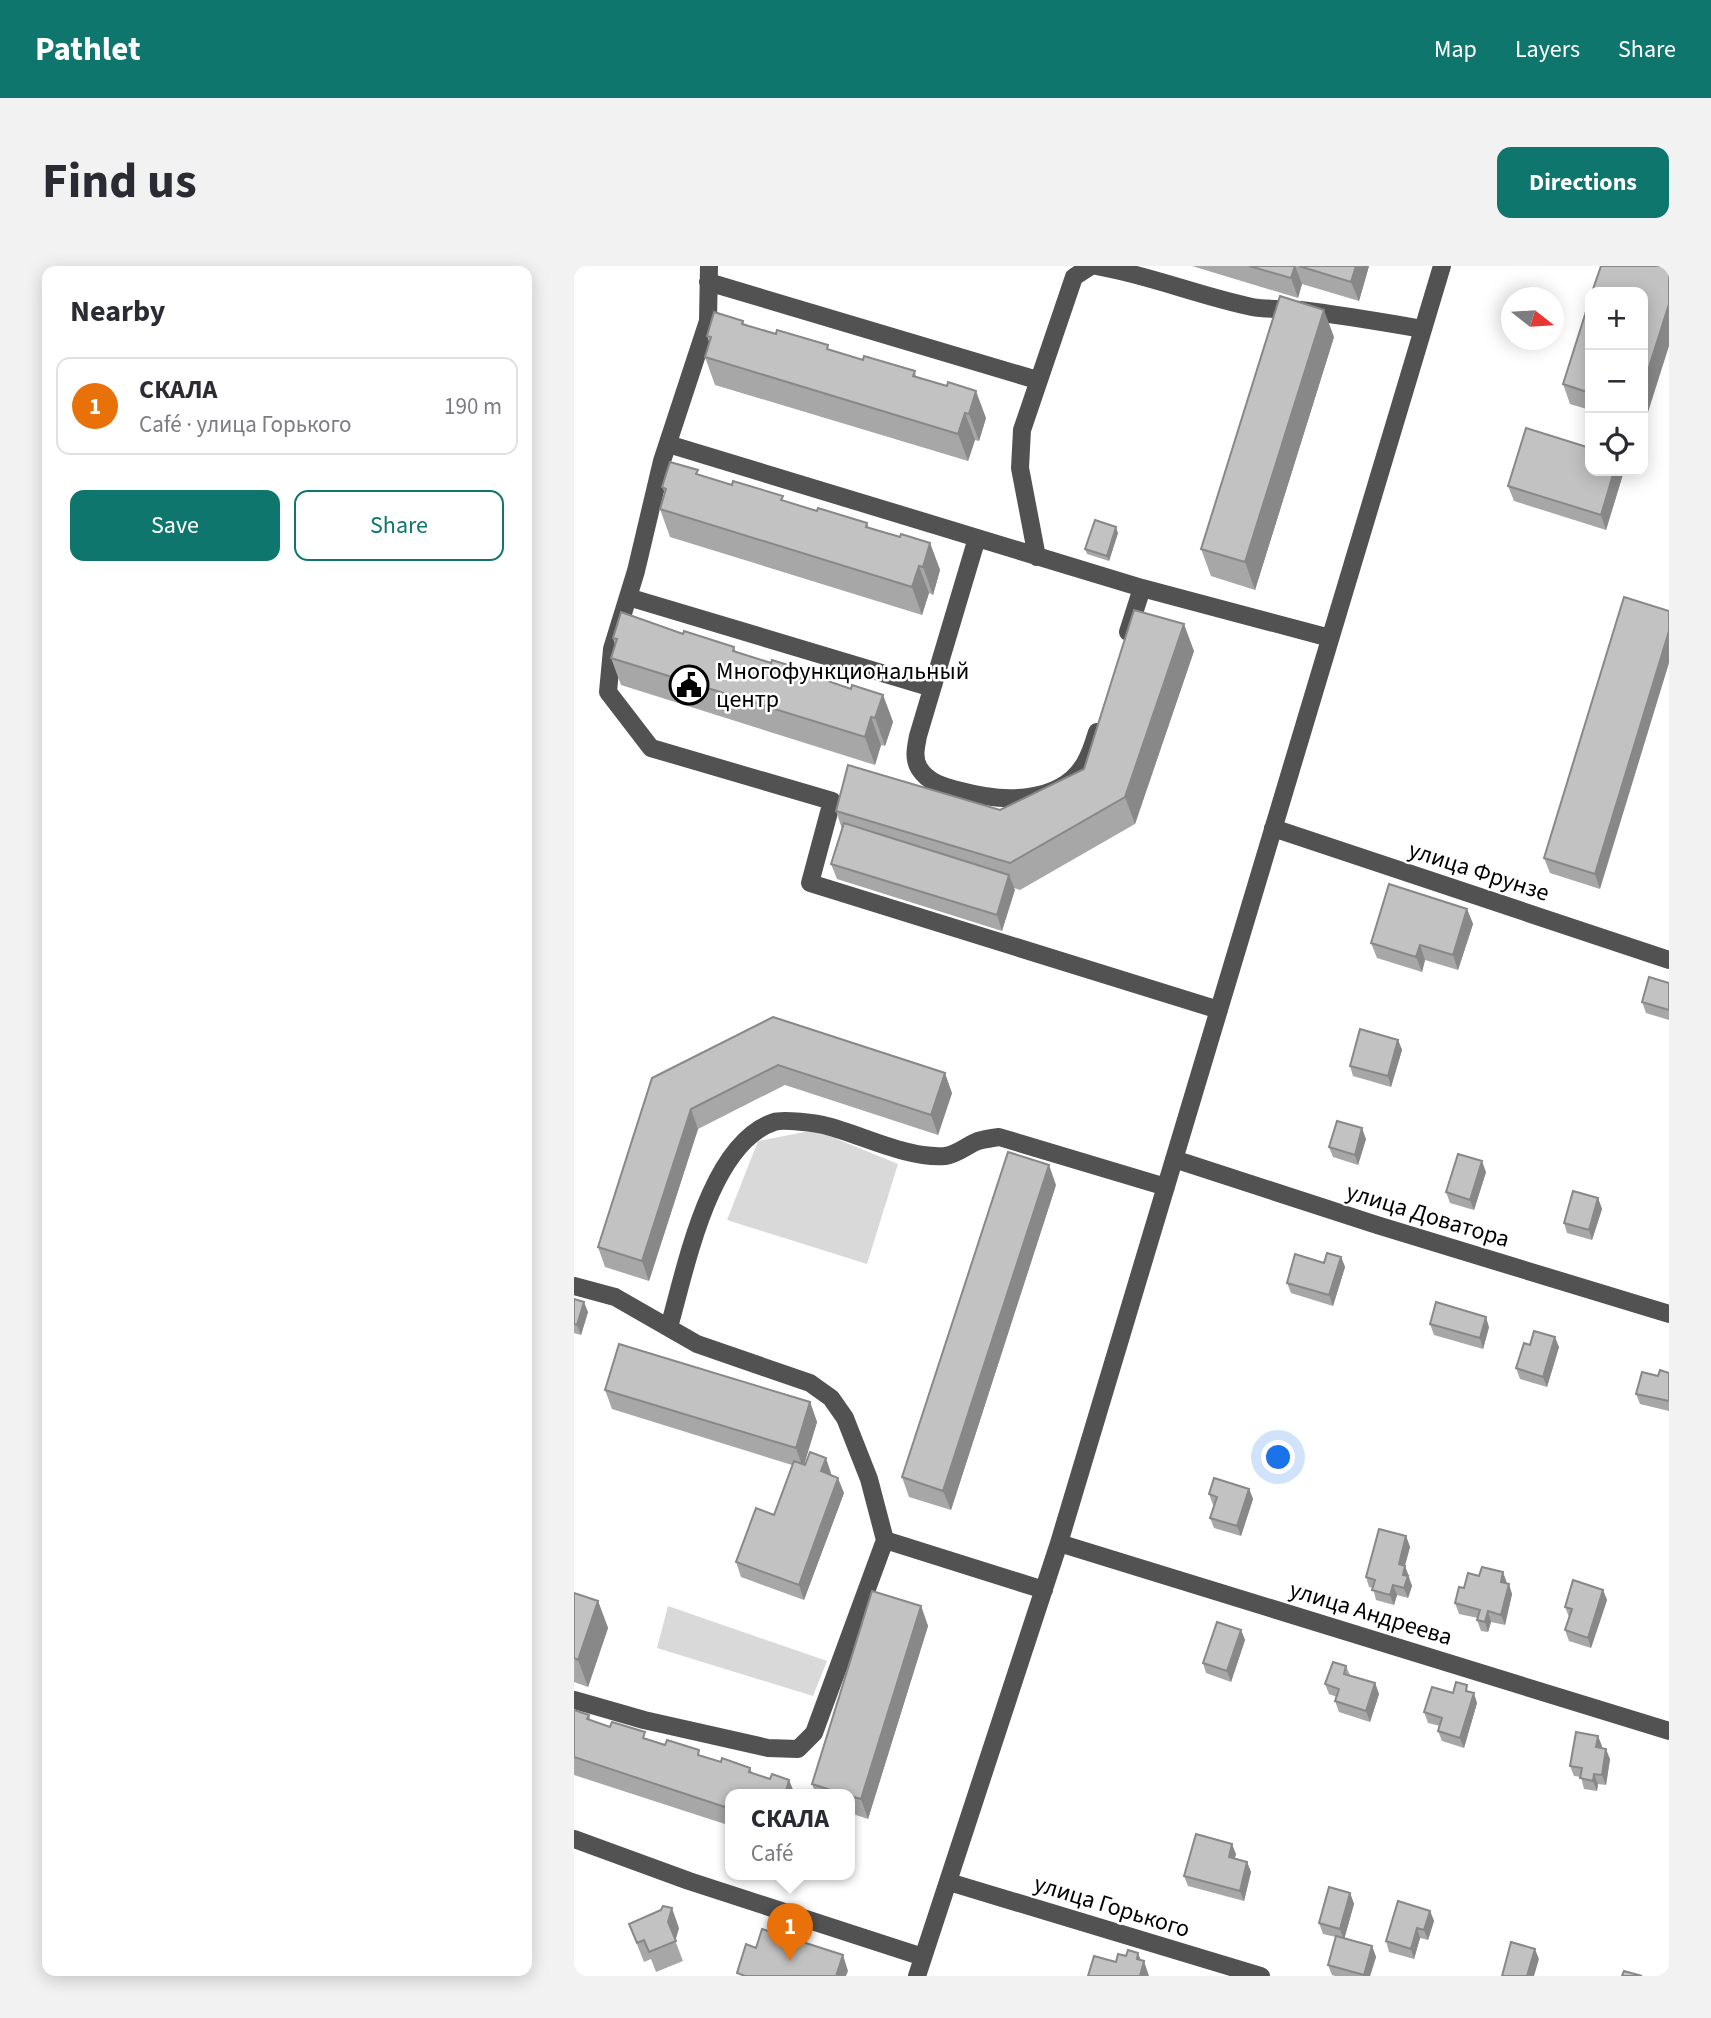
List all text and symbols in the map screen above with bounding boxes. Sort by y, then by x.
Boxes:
text: Pathlet [35,26,141,73]
text: Map [1434,32,1477,67]
text: Layers [1515,32,1580,67]
text: Share [1618,32,1676,67]
text: Find us [42,147,197,217]
button: Directions [1497,147,1669,218]
north arrow [1501,287,1564,350]
map controls [1585,287,1648,476]
button: + [1585,287,1648,350]
text: Nearby [70,290,165,333]
button: − [1585,350,1648,413]
text: СКАЛА [139,371,217,408]
text: 1 [89,390,101,423]
text: 190 m [444,390,502,423]
text: Café · улица Горького [139,408,351,441]
button: locate [1585,413,1648,476]
button: Save [70,490,280,561]
button: Share [294,490,504,561]
place label: Многофункциональный центр [716,654,969,717]
public building icon: Многофункциональный центр [668,664,710,706]
street label: улица Фрунзе [1404,832,1554,911]
street label: улица Доватора [1342,1174,1514,1257]
your location [1261,1440,1295,1474]
street label: улица Андреева [1285,1572,1457,1655]
popup [725,1789,855,1880]
text: СКАЛА [751,1800,829,1837]
text: Café [751,1837,793,1870]
street label: улица Горького [1029,1866,1194,1947]
pin: 1 [767,1903,813,1961]

